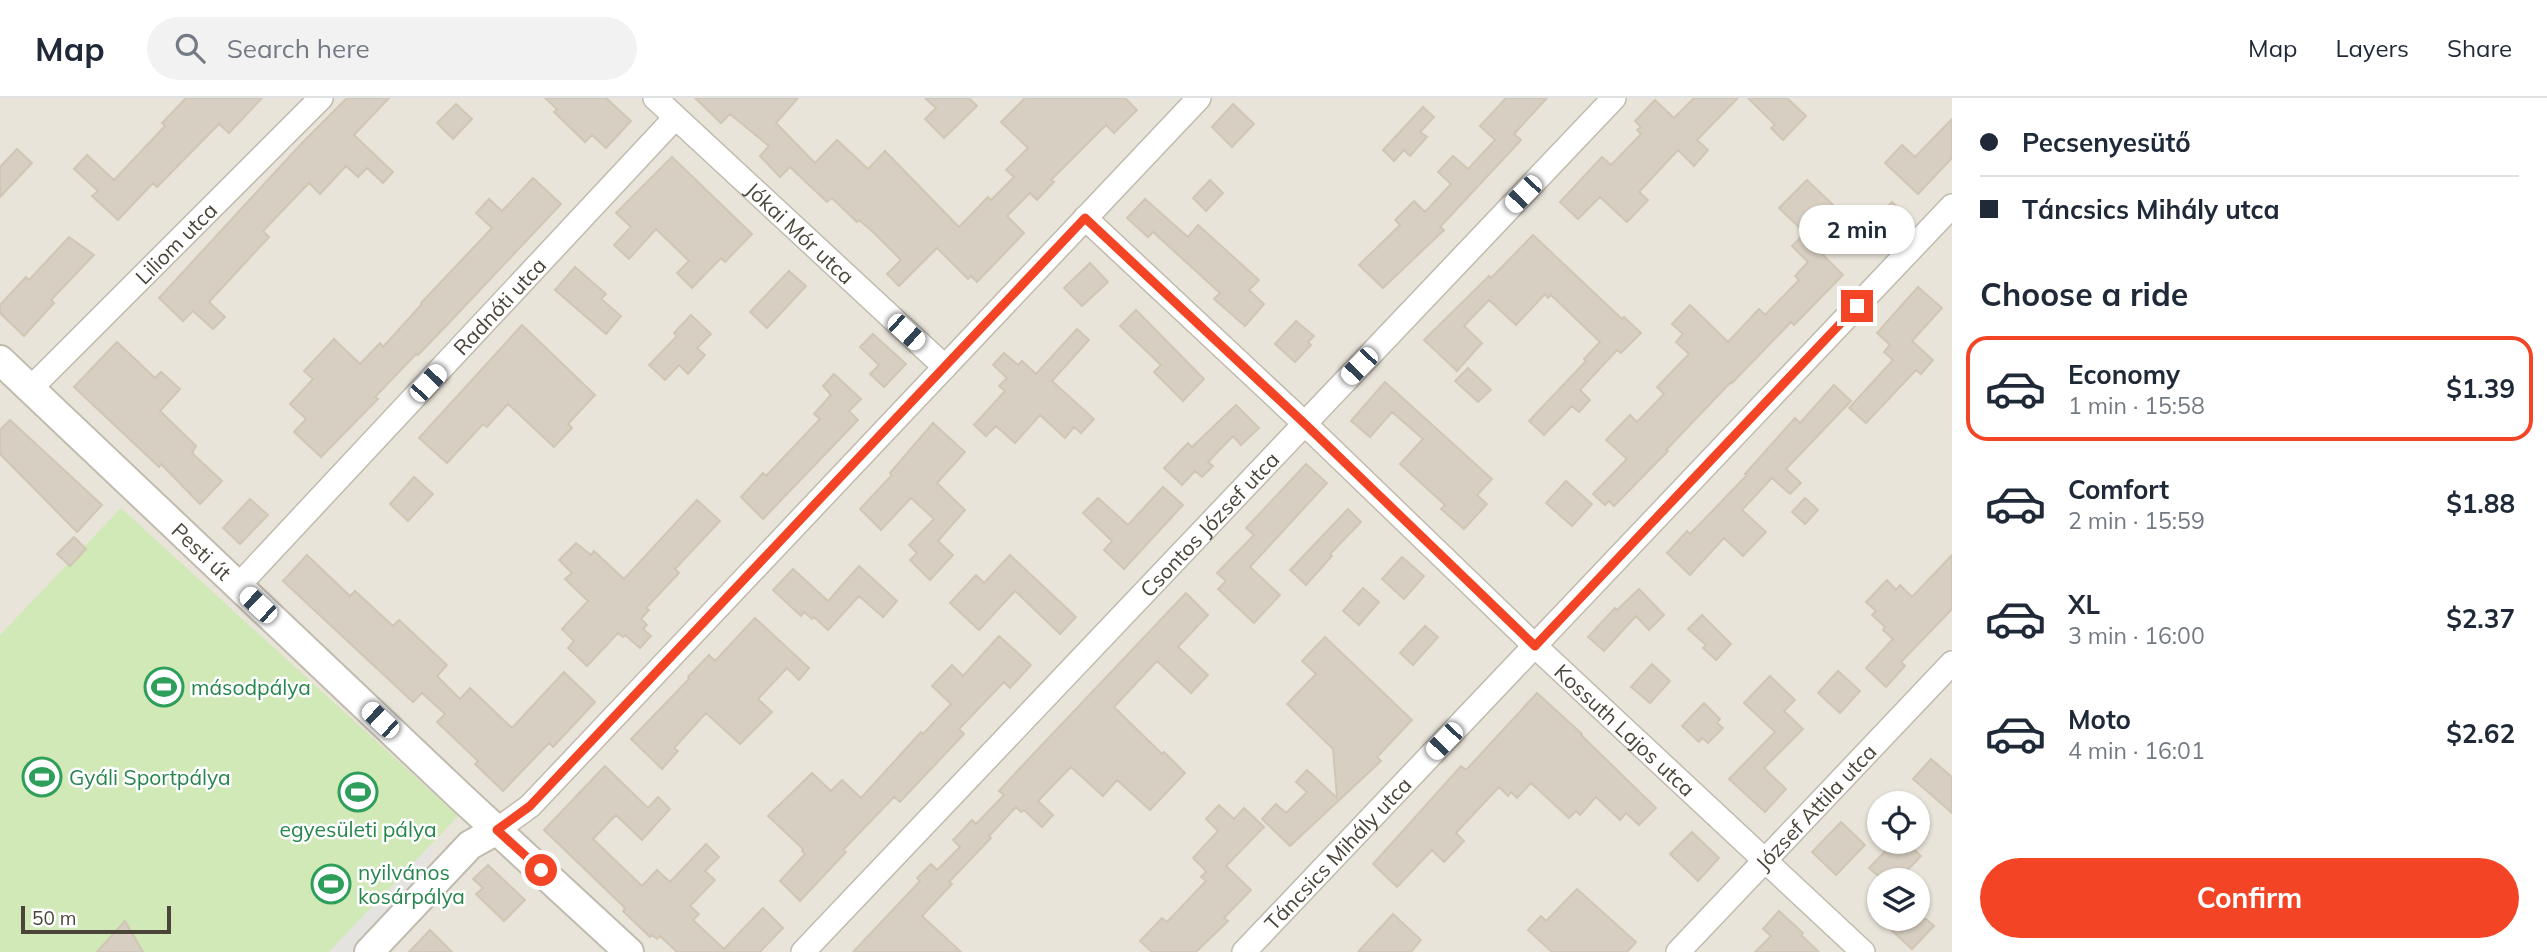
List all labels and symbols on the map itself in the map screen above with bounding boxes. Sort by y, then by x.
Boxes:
car [1501,172,1546,216]
street label: Jókai Mór utca [741,176,860,289]
street label: Liliom utca [130,197,222,289]
callout: 2 min [1799,204,1915,254]
street label: Radnóti utca [448,252,551,360]
route end [1841,290,1873,322]
car [884,310,929,354]
car [1337,344,1382,388]
car [406,360,451,406]
street label: Csontos József utca [1134,446,1284,602]
street label: Pesti út [167,517,237,586]
car [236,583,281,627]
street label: Kossuth Lajos utca [1549,658,1700,802]
sports icon: másodpálya [143,666,185,708]
place label: másodpálya [191,674,311,700]
car [358,698,403,742]
car [1422,719,1467,763]
street label: József Attila utca [1750,738,1881,875]
sports icon: Gyáli Sportpálya [21,756,63,798]
place label: Gyáli Sportpálya [69,764,231,790]
sports icon: egyesületi pálya [337,771,379,813]
street label: Táncsics Mihály utca [1259,771,1416,935]
place label: egyesületi pálya [279,816,437,842]
route start [525,854,557,886]
place label: nyilvános kosárpálya [358,859,465,909]
sports icon: nyilvános kosárpálya [310,863,352,905]
scale bar [21,903,172,935]

